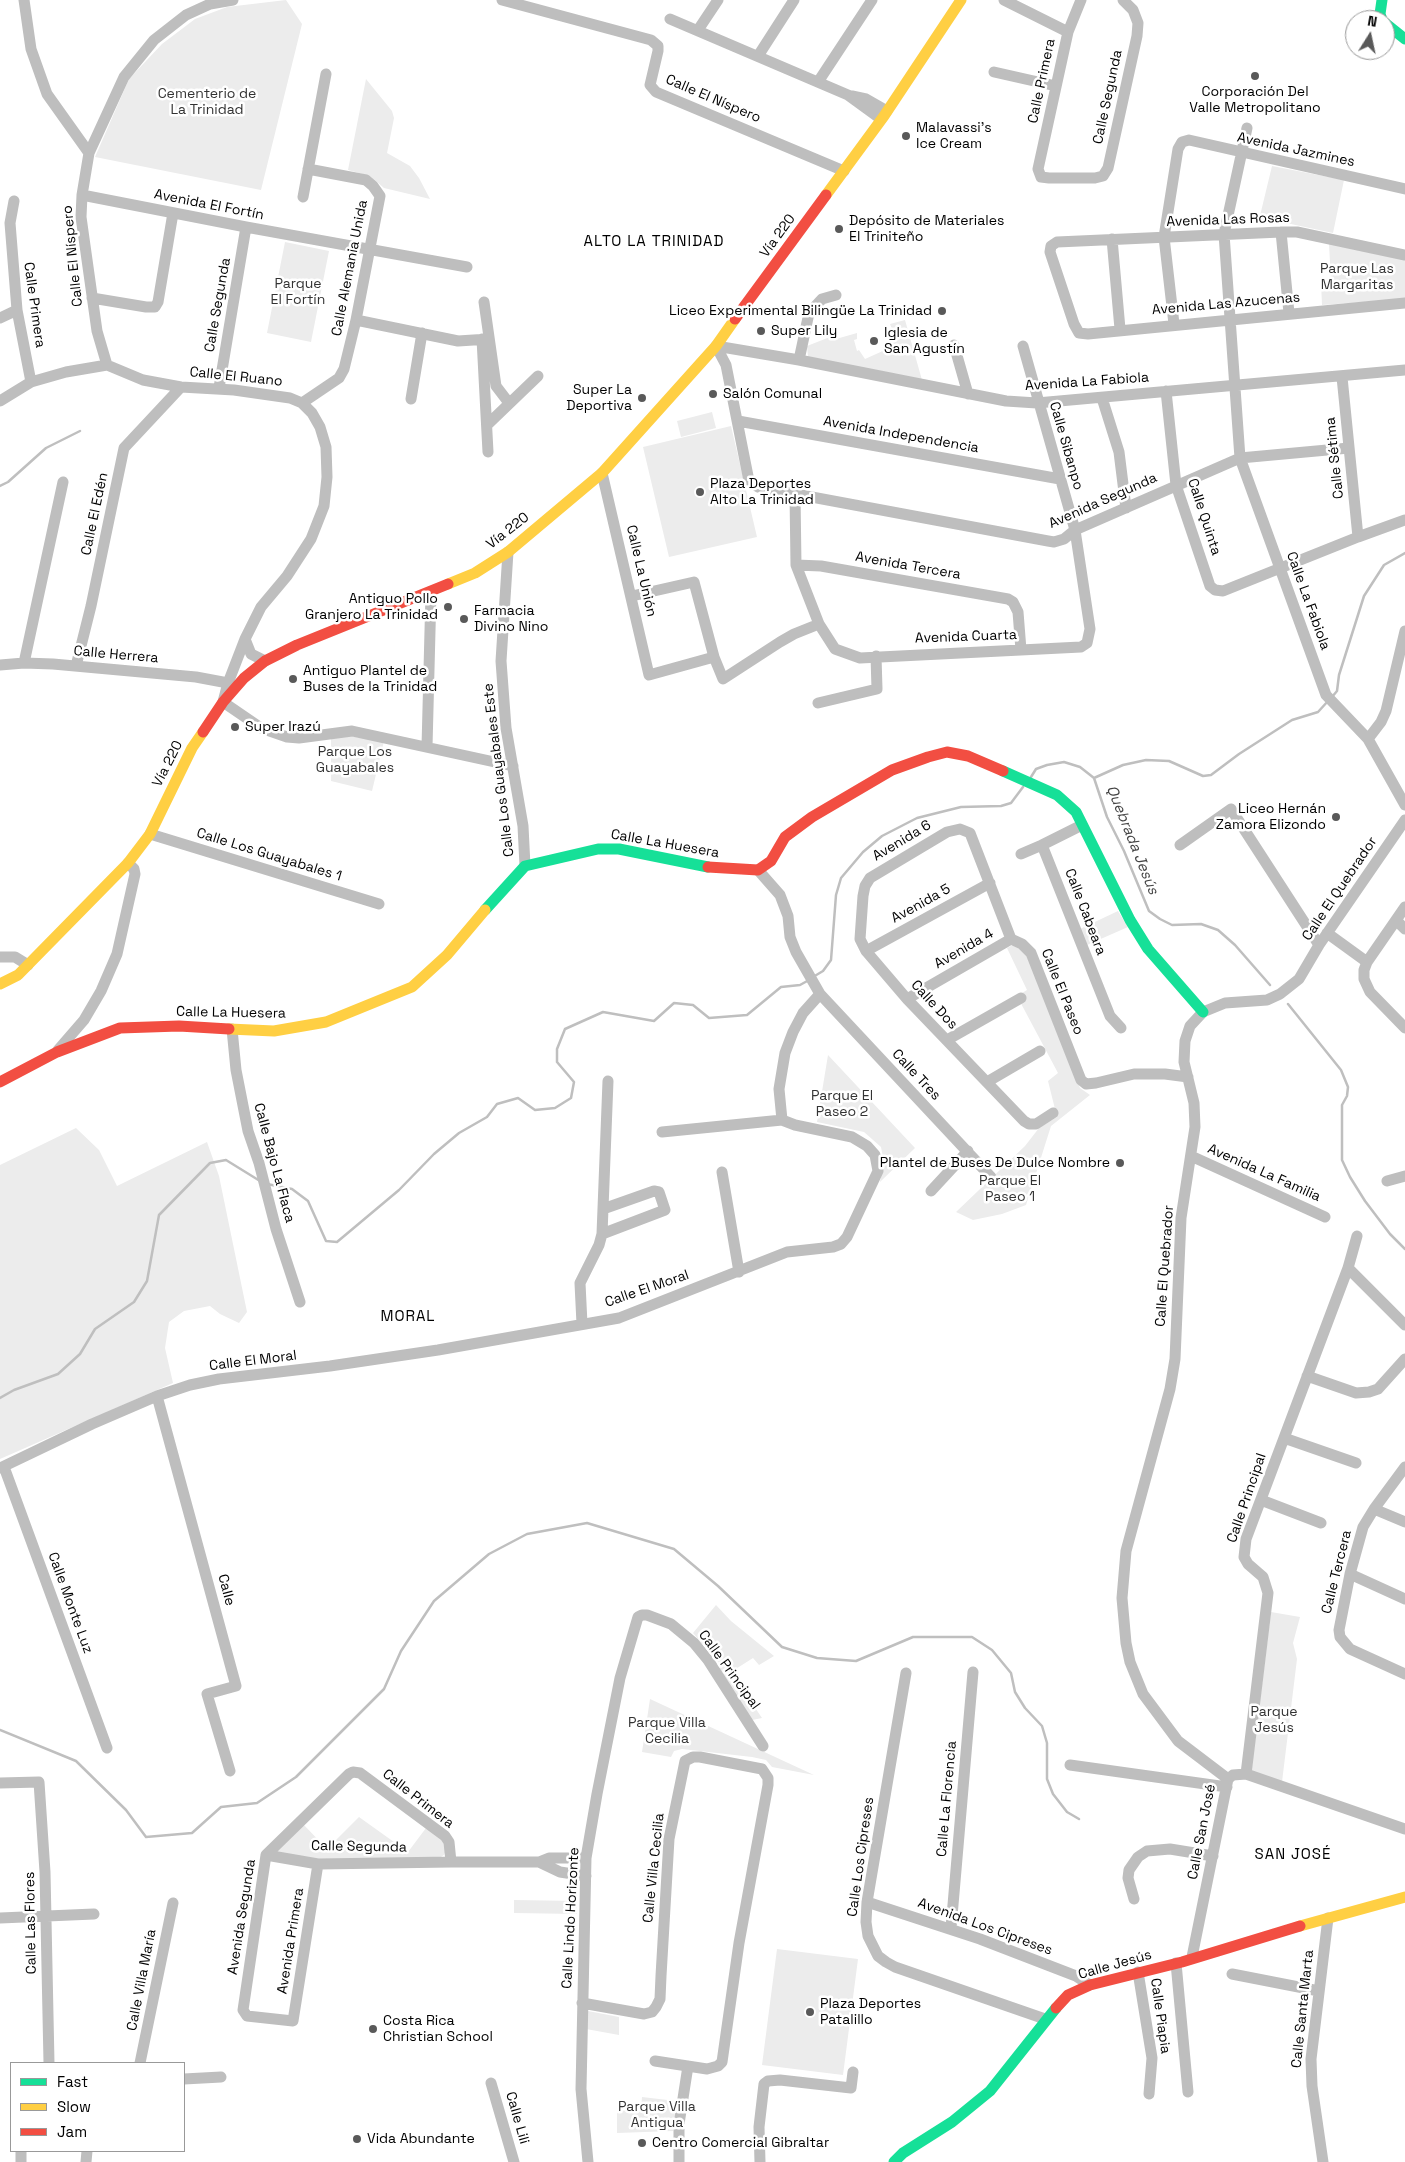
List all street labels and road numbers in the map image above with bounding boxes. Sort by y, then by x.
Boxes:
street label: Calle Primera [1025,37,1059,125]
street label: Calle Segunda [1090,48,1126,146]
street label: Calle El Níspero [663,71,763,127]
street label: Avenida Jazmines [1236,129,1356,171]
street label: Avenida El Fortín [153,186,265,224]
street label: Calle Alemania Unida [329,198,371,338]
street label: Calle El Níspero [59,205,87,307]
street label: Avenida Las Rosas [1166,209,1290,231]
street label: Vía 220 [757,211,799,261]
street label: Calle Segunda [201,256,235,354]
street label: Calle Primera [20,261,48,349]
street label: Avenida Las Azucenas [1151,289,1301,319]
street label: Calle El Ruano [189,364,283,390]
street label: Avenida La Fabiola [1024,369,1150,395]
street label: Calle Sibanpo [1045,400,1087,492]
street label: Avenida Independencia [822,413,980,457]
street label: Calle Sétima [1322,416,1348,500]
street label: Avenida Segunda [1046,470,1160,532]
street label: Calle El Edén [78,471,112,557]
street label: Calle Quinta [1184,476,1224,558]
street label: Vía 220 [483,509,533,553]
street label: Calle La Unión [622,523,660,619]
street label: Avenida Tercera [854,548,962,584]
street label: Calle La Fabiola [1282,550,1334,652]
street label: Avenida Cuarta [915,627,1017,647]
street label: Calle Herrera [73,643,159,667]
street label: Calle Los Guayabales Este [480,682,518,858]
street label: Vía 220 [149,738,187,790]
street label: Avenida 6 [870,817,934,865]
street label: Calle Los Guayabales 1 [194,825,344,885]
street label: Calle La Huesera [609,826,721,862]
street label: Calle El Quebrador [1299,834,1381,944]
street label: Calle Cabeara [1061,866,1109,958]
street label: Avenida 5 [888,881,954,927]
street label: Avenida 4 [931,925,997,973]
street label: Calle El Paseo [1037,947,1087,1037]
street label: Calle Dos [907,977,961,1033]
street label: Calle La Huesera [176,1004,286,1022]
street label: Calle Tres [888,1046,944,1104]
street label: Calle Bajo La Flaca [250,1101,298,1225]
street label: Avenida La Familia [1205,1141,1323,1205]
street label: Calle El Quebrador [1152,1205,1178,1327]
street label: Calle El Moral [603,1267,691,1311]
street label: Calle El Moral [208,1347,298,1375]
street label: Calle Principal [1224,1451,1270,1545]
street label: Calle Tercera [1318,1528,1356,1616]
street label: Calle Monte Luz [44,1550,96,1656]
street label: Calle [214,1572,238,1608]
street label: Calle Principal [695,1627,763,1713]
street label: Calle La Florencia [934,1740,960,1858]
street label: Calle Primera [379,1766,457,1832]
street label: Calle San José [1185,1783,1219,1881]
street label: Calle Los Cipreses [844,1796,878,1918]
street label: Calle Villa Cecilia [640,1812,668,1924]
street label: Calle Segunda [311,1838,407,1856]
street label: Calle Lindo Horizonte [559,1847,583,1989]
street label: Avenida Segunda [225,1858,259,1976]
street label: Calle Las Flores [22,1871,40,1975]
street label: Avenida Primera [274,1887,308,1995]
street label: Avenida Los Cipreses [915,1895,1055,1959]
street label: Calle Villa María [124,1928,160,2032]
street label: Calle Jesús [1076,1947,1154,1983]
street label: Calle Santa Marta [1288,1949,1318,2069]
street label: Calle Piapia [1146,1977,1174,2055]
street label: Calle Lili [502,2090,532,2146]

